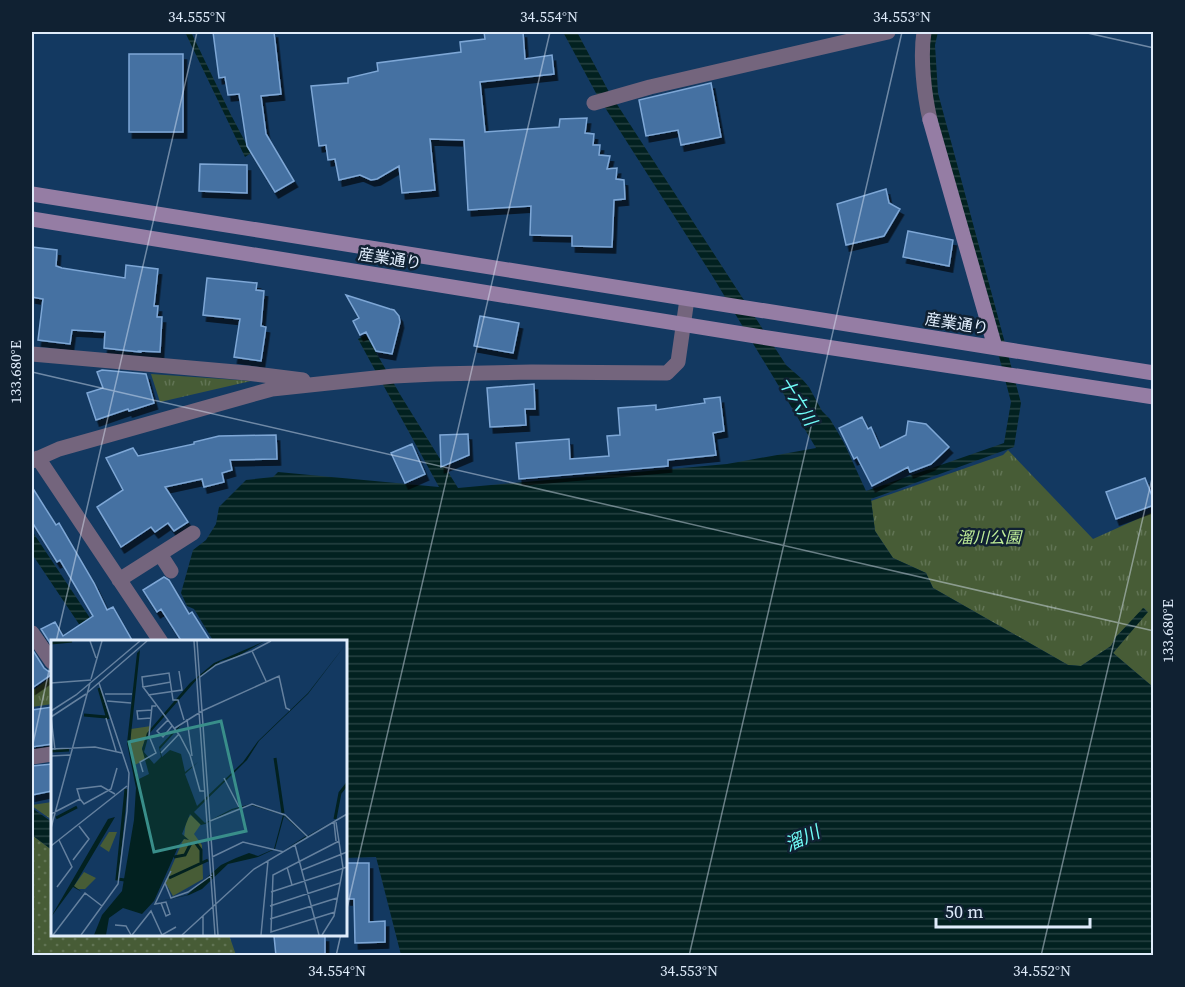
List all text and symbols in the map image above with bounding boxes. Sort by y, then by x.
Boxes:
text: 34.555°N [168,6,226,27]
text: 34.554°N [520,6,578,27]
text: 34.553°N [873,6,931,27]
street label: 産業通り [357,242,423,274]
street label: 産業通り [924,307,990,339]
text: 133.680°E [5,340,26,404]
water label: 十六川 [773,371,824,432]
park label: 溜川公園 [957,526,1023,548]
text: 133.680°E [1157,599,1178,663]
inset map [51,640,346,936]
water label: 溜川 [780,818,825,857]
scale bar [936,891,1090,929]
text: 50 m [945,899,983,924]
text: 34.554°N [308,960,366,981]
text: 34.553°N [660,960,718,981]
text: 34.552°N [1013,960,1071,981]

